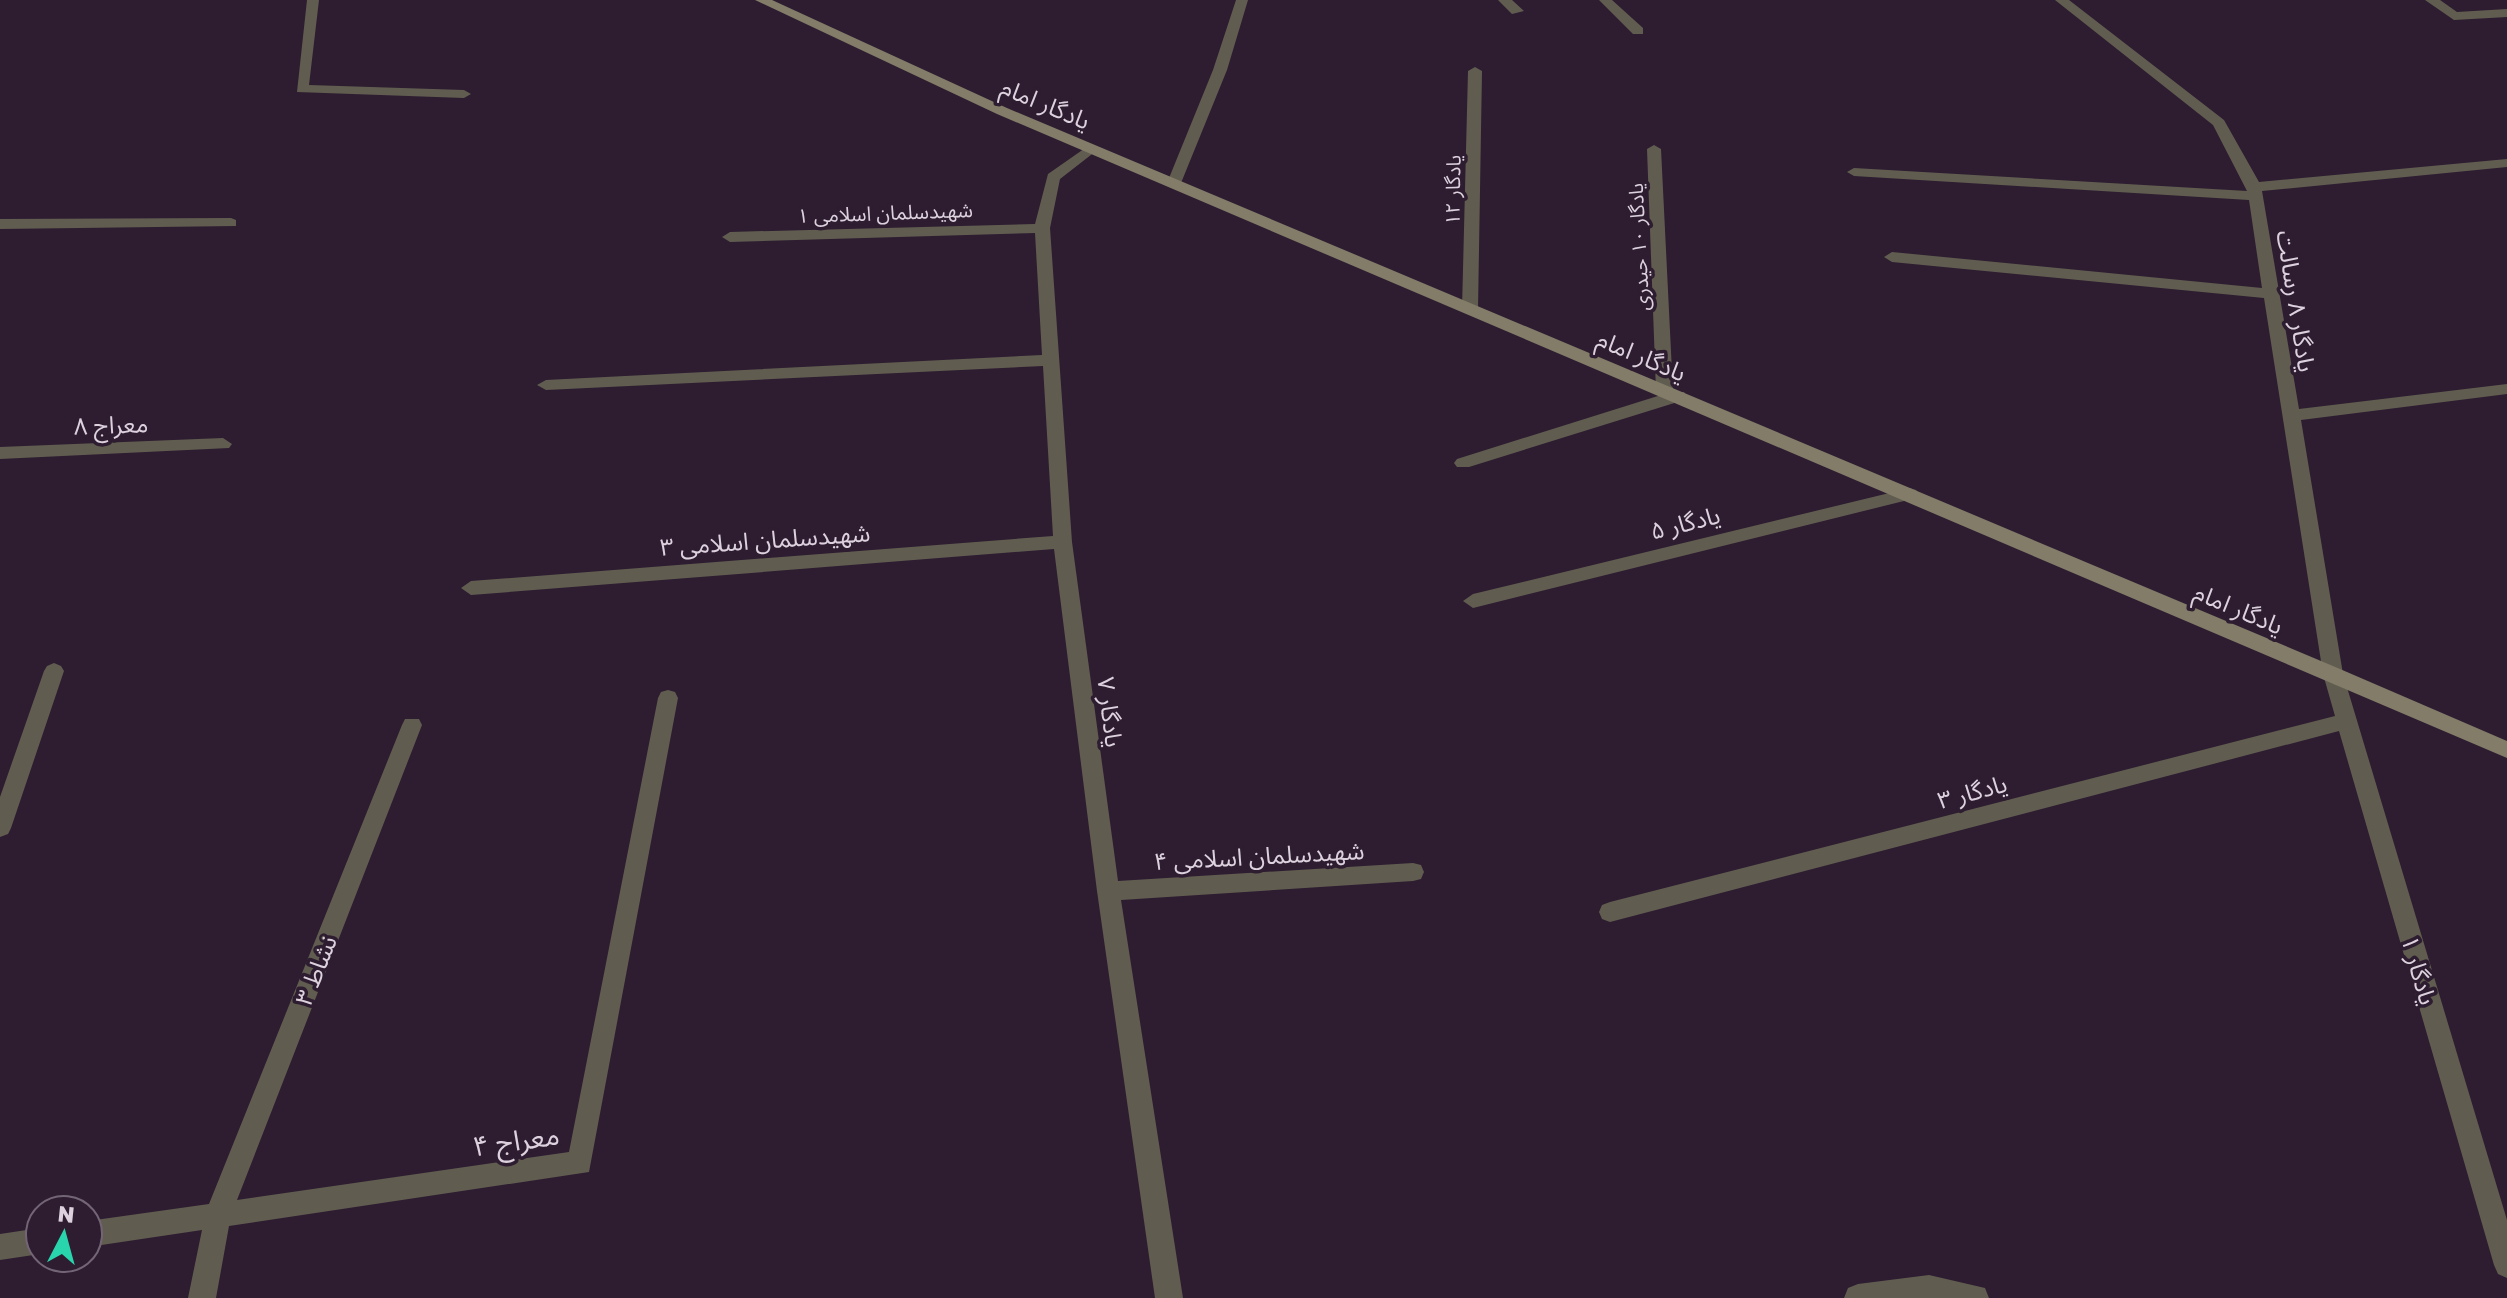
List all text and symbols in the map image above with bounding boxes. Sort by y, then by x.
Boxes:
street label: یادگار امام [995,71,1095,139]
street label: یادگار ۱۲ [1439,154,1466,226]
street label: یادگار ۱۰ حیدری [1623,182,1654,312]
street label: شهیدسلمان اسلامی ۱ [797,197,973,228]
street label: یادگار ۸ رسالت [2270,228,2323,374]
street label: یادگار امام [1591,323,1691,391]
street label: معراج ۸ [73,408,149,444]
street label: یادگار ۵ [1647,499,1723,546]
street label: شهیدسلمان اسلامی ۳ [659,517,871,562]
street label: یادگار امام [2188,576,2288,644]
street label: یادگار ۷ [1091,675,1130,749]
street label: یادگار ۳ [1934,768,2010,815]
street label: شهیدسلمان اسلامی ۴ [1153,835,1365,876]
street label: نشاط ۳ [288,931,342,1009]
street label: یادگار ۱ [2395,932,2444,1008]
street label: معراج ۴ [470,1118,562,1167]
north arrow [24,1194,104,1274]
text: N [56,1199,76,1228]

